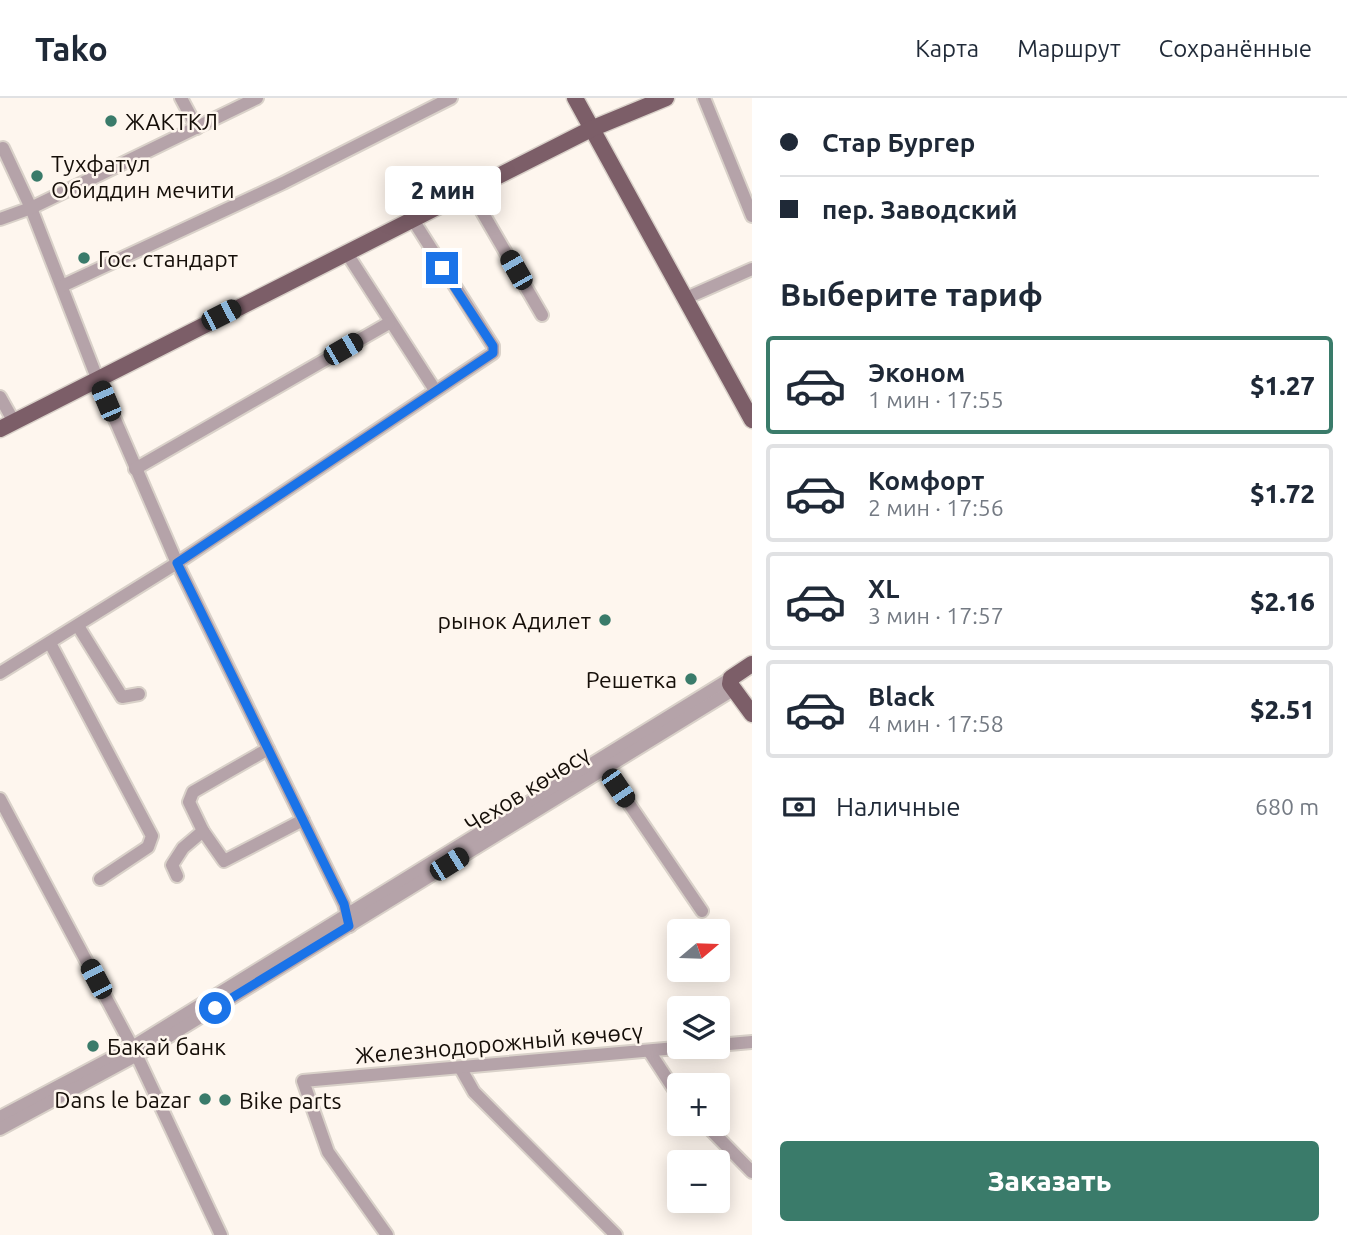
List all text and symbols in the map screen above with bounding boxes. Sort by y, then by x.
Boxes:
text: Tako [35,30,108,67]
text: Карта [915,35,979,62]
text: Маршрут [1017,35,1121,62]
text: Сохранённые [1159,35,1312,62]
place label: ЖАКТКЛ [125,109,218,134]
marker: ЖАКТКЛ [103,113,119,129]
text: Стар Бургер [822,128,975,157]
place label: Тухфатул Обиддин мечити [51,151,235,202]
callout: 2 мин [384,166,500,216]
marker: Тухфатул Обиддин мечити [29,168,45,184]
text: 2 мин [411,178,475,203]
text: пер. Заводский [822,195,1017,224]
place label: Гос. стандарт [98,246,238,271]
car [497,247,536,293]
marker: Гос. стандарт [76,250,92,266]
route end [426,252,458,284]
text: Выберите тариф [780,276,1043,312]
car [198,296,245,334]
car [320,329,367,369]
icon: car [784,354,847,417]
text: Эконом [868,358,965,387]
text: $1.27 [1250,371,1315,400]
car [89,378,124,424]
text: 1 мин · 17:55 [868,387,1004,412]
icon: car [784,462,847,525]
text: Комфорт [868,466,984,495]
text: $1.72 [1250,479,1315,508]
text: 2 мин · 17:56 [868,495,1004,520]
icon: car [784,570,847,633]
text: XL [868,574,899,603]
text: $2.16 [1250,587,1315,616]
text: 3 мин · 17:57 [868,603,1004,628]
place label: рынок Адилет [437,608,591,633]
marker: рынок Адилет [597,612,613,628]
place label: Решетка [586,667,677,692]
marker: Решетка [683,671,699,687]
icon: car [784,678,847,741]
text: Black [868,682,935,711]
text: $2.51 [1250,695,1315,724]
text: 4 мин · 17:58 [868,711,1004,736]
street label: Чехов көчөсү [460,741,594,837]
car [598,765,639,811]
icon: cash [780,788,818,826]
text: Наличные [836,792,961,821]
text: 680 m [1255,794,1319,819]
car [426,844,473,884]
north arrow [667,919,730,982]
map controls [667,919,730,1213]
car [77,956,116,1002]
route start [199,992,231,1024]
button: layers [667,996,730,1059]
street label: Железнодорожный көчөсү [354,1018,644,1068]
place label: Бакай банк [107,1034,226,1059]
marker: Бакай банк [85,1038,101,1054]
button: + [667,1073,730,1136]
place label: Dans le bazar [54,1087,191,1112]
place label: Bike parts [239,1088,341,1113]
marker: Dans le bazar [197,1091,213,1107]
marker: Bike parts [217,1092,233,1108]
button: Заказать [780,1141,1319,1221]
button: − [667,1150,730,1213]

